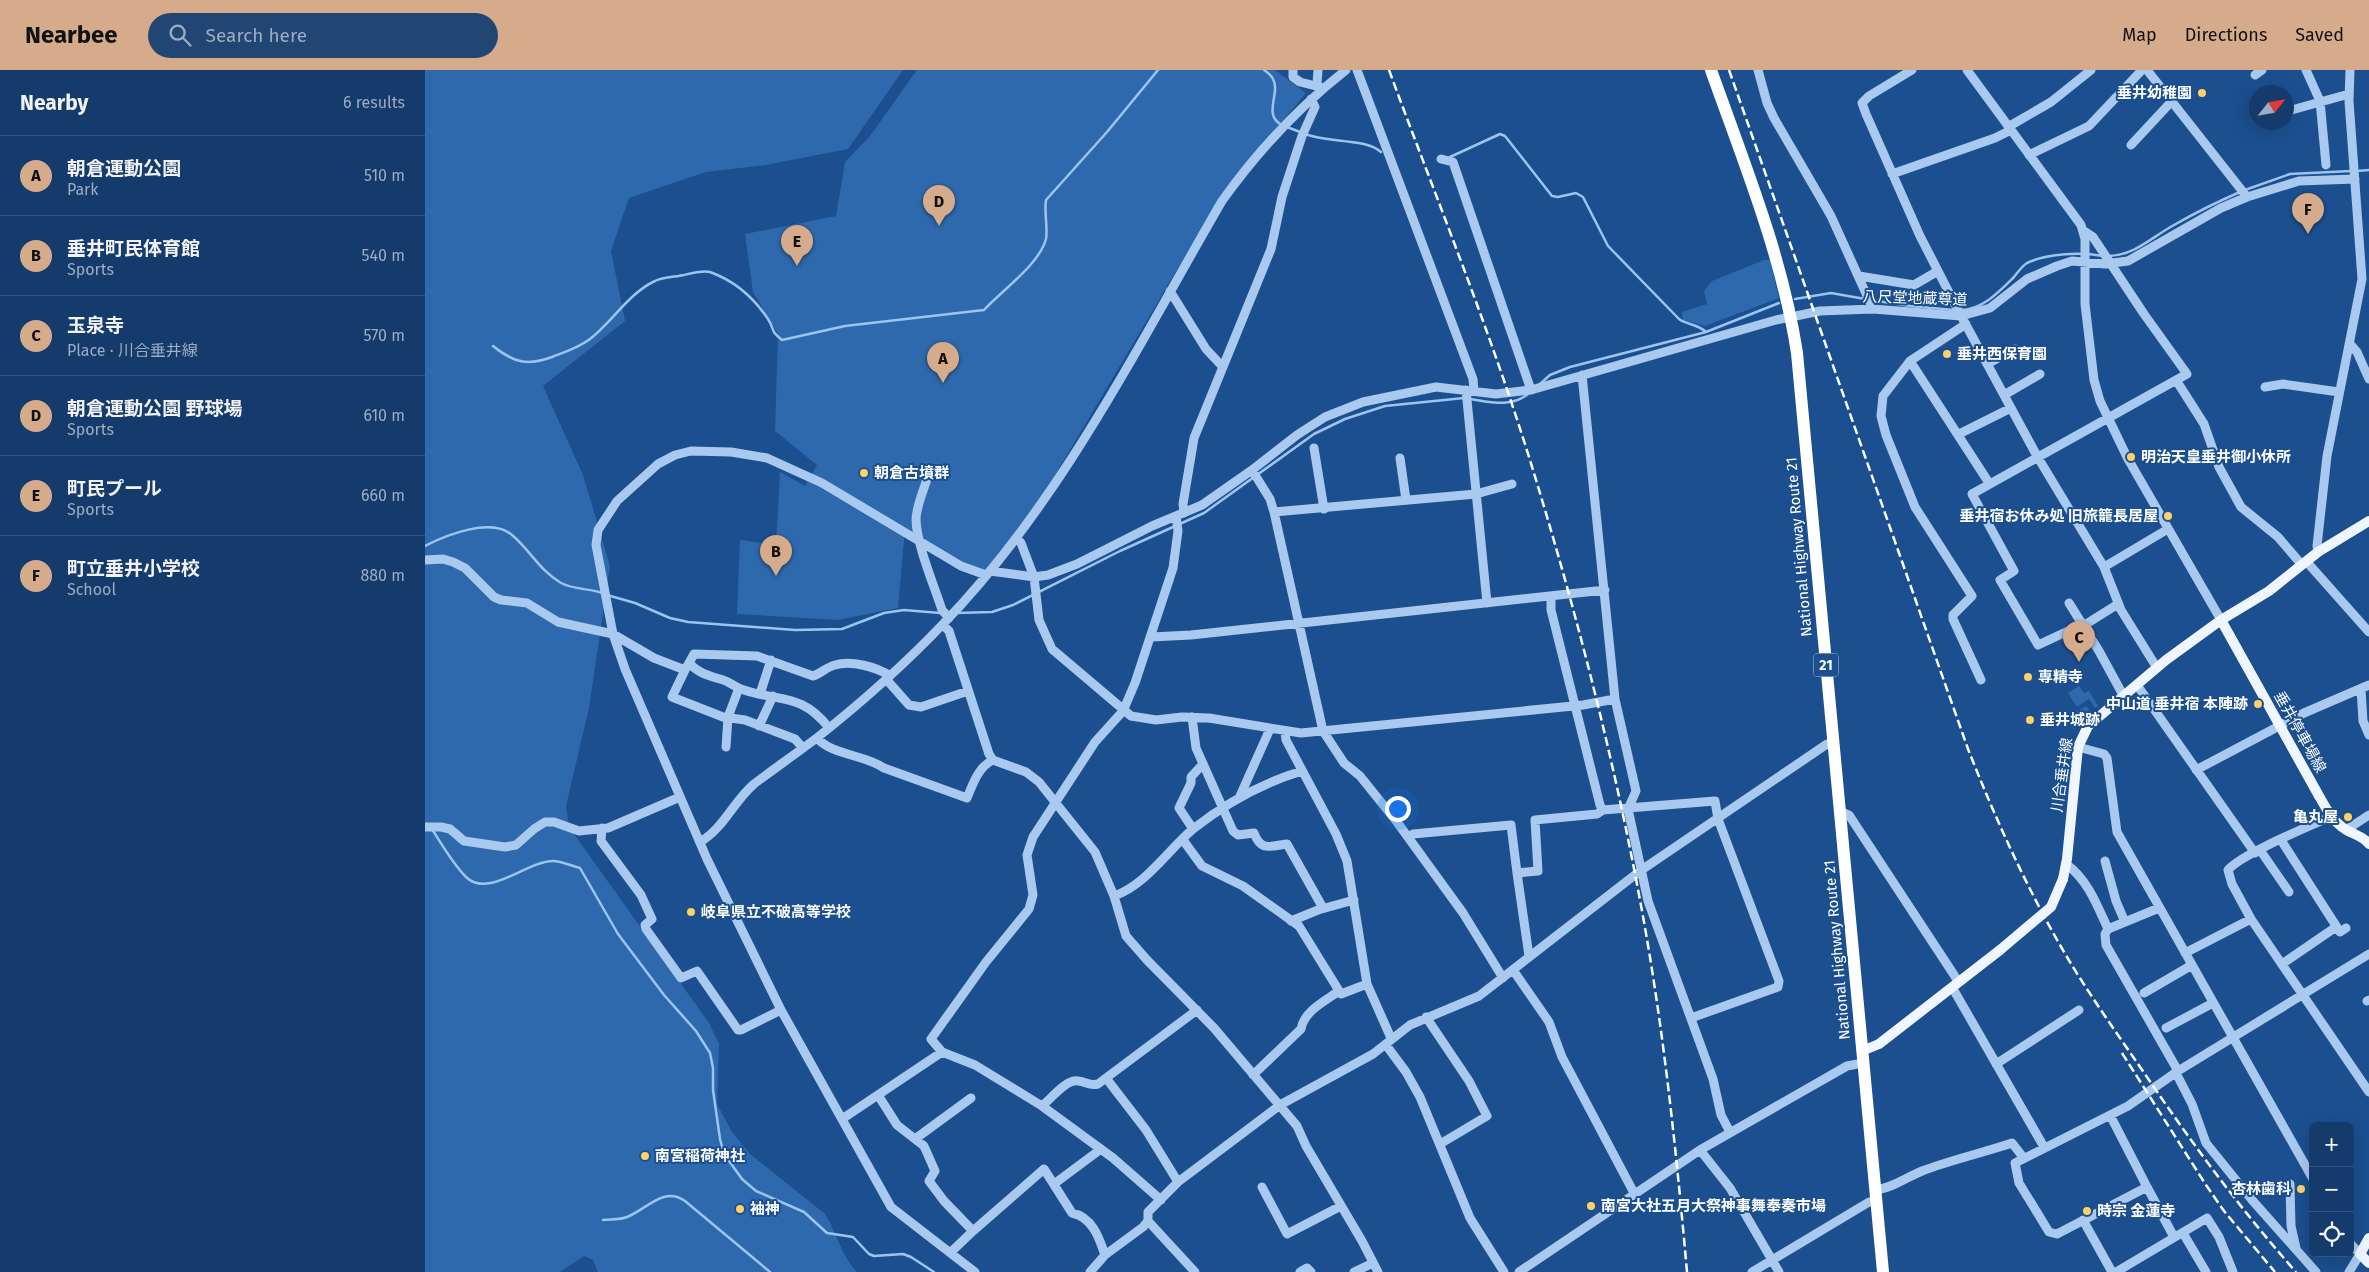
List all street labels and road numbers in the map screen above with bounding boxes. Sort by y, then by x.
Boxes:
street label: 八尺堂地蔵尊道 [1862,287,1968,309]
street label: National Highway Route 21 [1782,457,1816,637]
road number: 21 [1813,654,1839,676]
street label: 垂井停車場線 [2270,688,2330,776]
street label: 川合垂井線 [2048,737,2076,813]
street label: National Highway Route 21 [1820,860,1854,1040]

